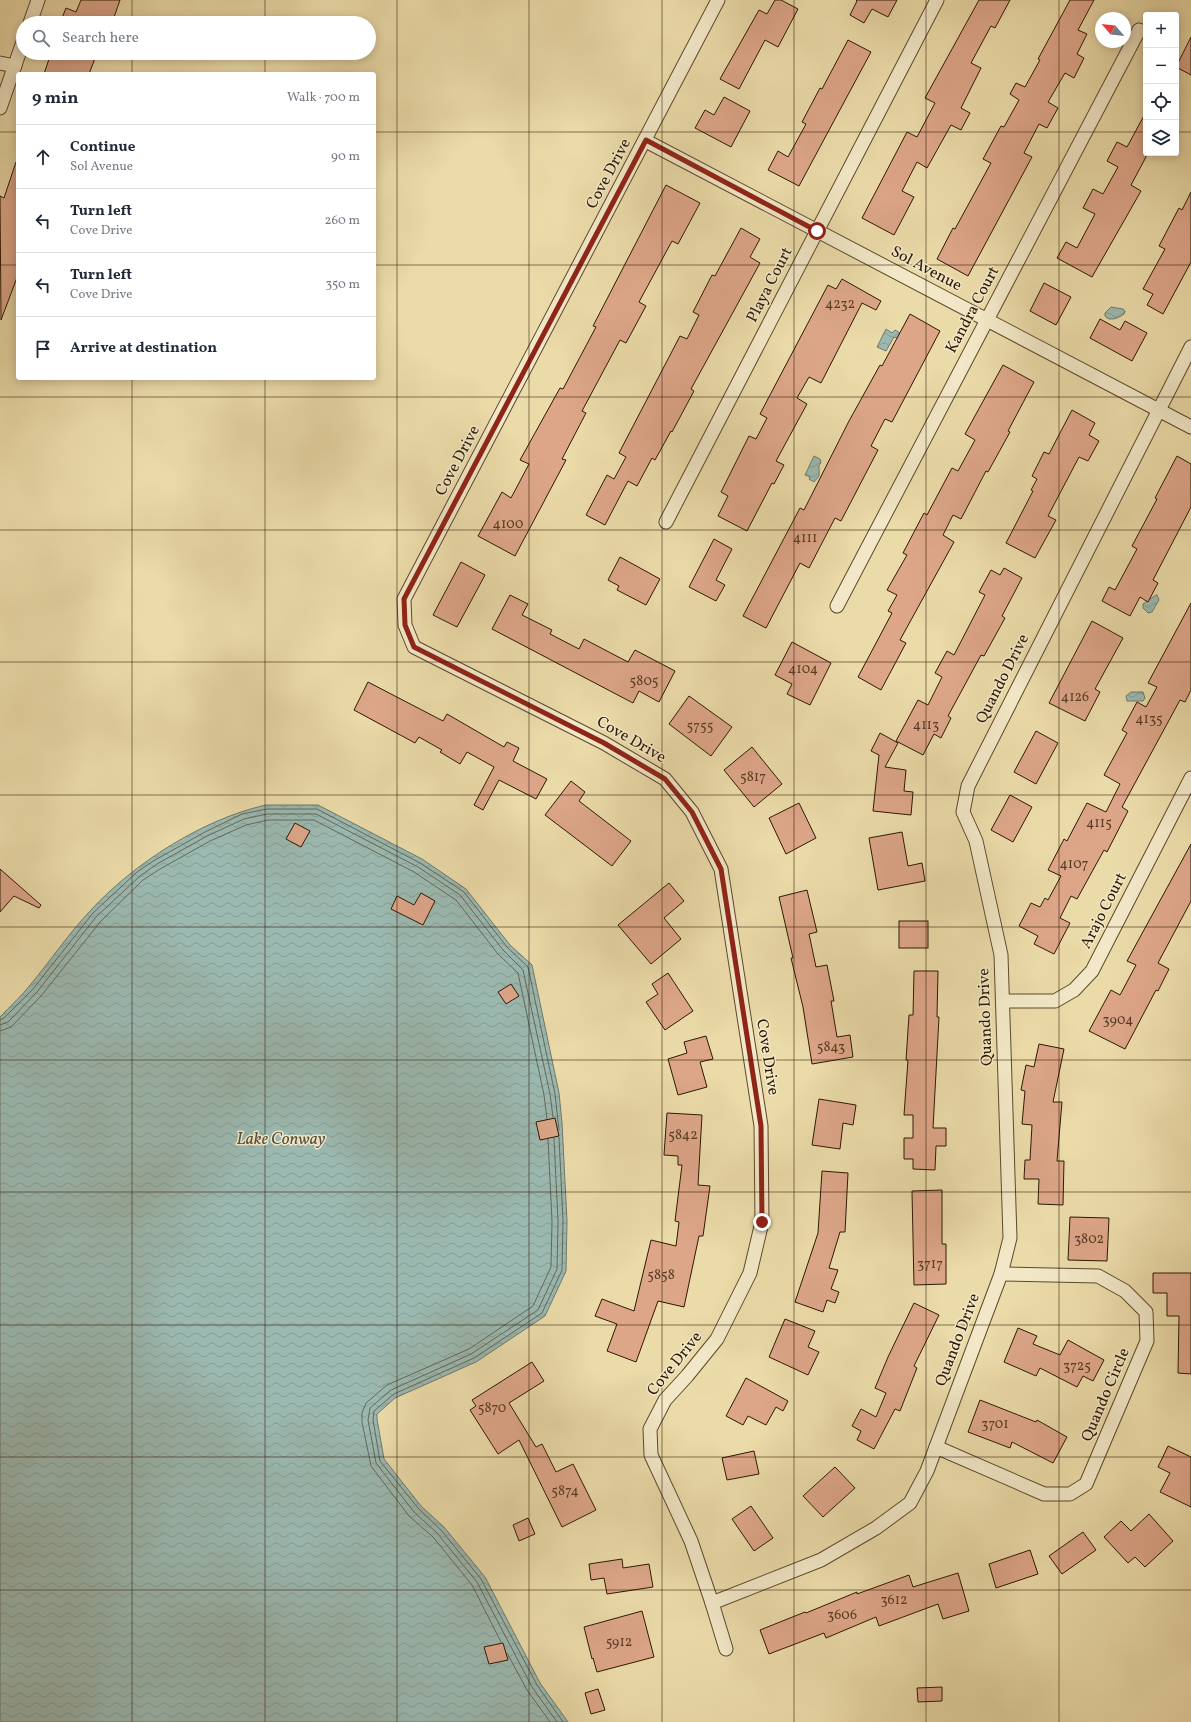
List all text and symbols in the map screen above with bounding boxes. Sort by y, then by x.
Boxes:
north arrow [1095,12,1131,48]
map controls [1143,12,1179,156]
button: + [1143,12,1179,48]
search box [16,16,376,60]
icon: search [30,27,52,49]
text: Search here [62,28,139,49]
button: − [1143,48,1179,84]
button: locate [1143,84,1179,120]
text: 9 min [32,87,78,110]
text: Walk · 700 m [287,89,360,107]
button: layers [1143,120,1179,156]
street label: Cove Drive [581,135,637,213]
text: Continue [70,137,135,158]
icon: ahead [32,146,54,168]
text: 90 m [331,148,360,166]
text: Sol Avenue [70,158,133,176]
text: Turn left [70,201,132,222]
icon: left [32,210,54,232]
text: 260 m [325,212,360,230]
text: Cove Drive [70,222,133,240]
route start [808,222,826,240]
street label: Sol Avenue [887,241,965,297]
street label: Playa Court [742,243,799,326]
street label: Kandra Court [941,262,1005,357]
text: Turn left [70,265,132,286]
icon: left [32,274,54,296]
text: 350 m [325,276,360,294]
text: Cove Drive [70,286,133,304]
house number: 4232 [825,295,855,314]
icon: arrive [32,338,54,360]
text: Arrive at destination [70,338,217,359]
street label: Cove Drive [430,422,486,500]
house number: 4100 [493,515,523,534]
house number: 4111 [793,529,817,548]
street label: Quando Drive [971,630,1035,728]
house number: 4104 [788,660,818,679]
house number: 5805 [630,672,658,691]
house number: 4126 [1061,688,1089,707]
house number: 4135 [1135,710,1163,729]
street label: Cove Drive [592,711,670,769]
house number: 4113 [913,716,939,735]
house number: 5755 [687,717,714,736]
house number: 5817 [740,768,766,787]
house number: 4115 [1086,814,1112,833]
house number: 4107 [1060,855,1089,874]
street label: Arajo Court [1075,869,1133,953]
street label: Quando Drive [973,968,999,1066]
house number: 3904 [1103,1011,1133,1030]
street label: Cove Drive [750,1017,784,1097]
house number: 5843 [817,1038,845,1057]
house number: 5842 [668,1126,698,1145]
water label: Lake Conway [237,1128,326,1151]
route end [753,1213,771,1231]
house number: 3802 [1074,1230,1104,1249]
house number: 3717 [917,1255,943,1274]
house number: 5858 [647,1266,675,1285]
street label: Quando Drive [930,1290,986,1390]
street label: Cove Drive [642,1327,708,1401]
street label: Quando Circle [1076,1345,1136,1445]
house number: 3725 [1063,1357,1091,1376]
house number: 5870 [478,1399,506,1418]
house number: 3701 [981,1415,1009,1434]
house number: 5874 [551,1482,579,1501]
house number: 3612 [880,1591,908,1610]
house number: 3606 [827,1606,857,1625]
house number: 5912 [606,1633,632,1652]

